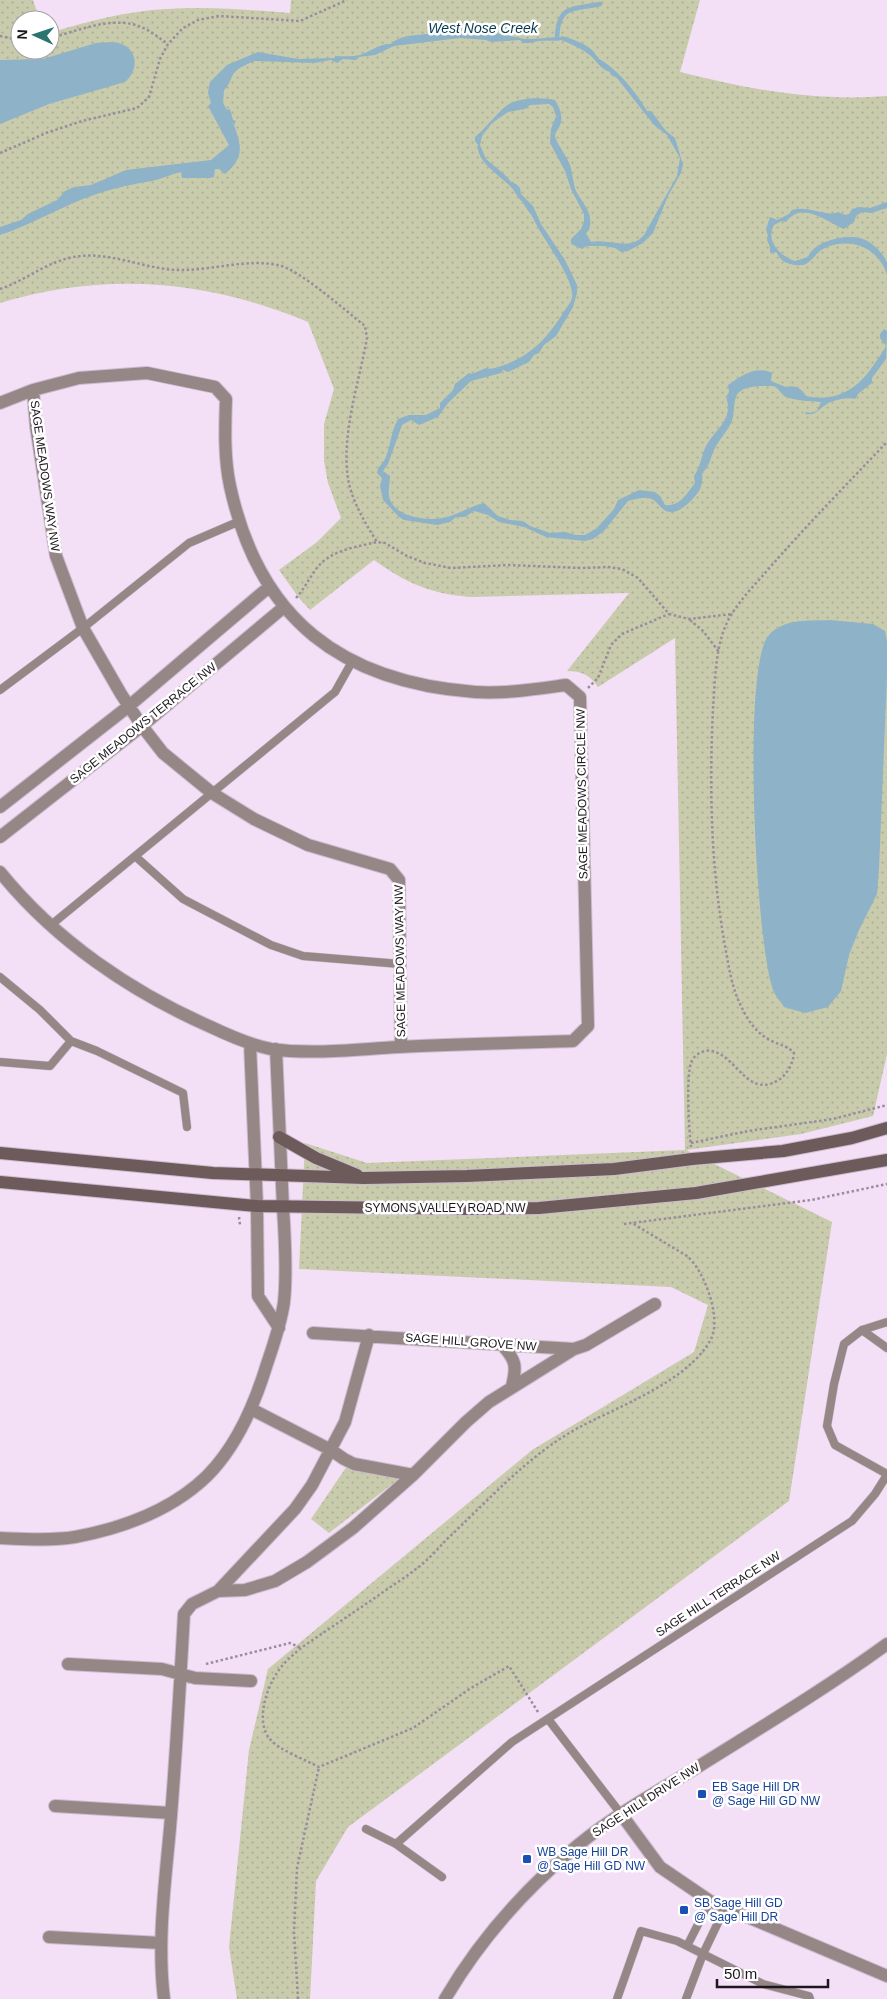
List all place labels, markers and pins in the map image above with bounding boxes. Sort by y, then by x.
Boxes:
place label: EB Sage Hill DR @ Sage Hill GD NW [712,1780,821,1808]
marker: EB Sage Hill DR @ Sage Hill GD NW [696,1788,708,1800]
place label: WB Sage Hill DR @ Sage Hill GD NW [537,1845,646,1873]
marker: WB Sage Hill DR @ Sage Hill GD NW [521,1853,533,1865]
place label: SB Sage Hill GD @ Sage Hill DR [694,1896,783,1924]
marker: SB Sage Hill GD @ Sage Hill DR [678,1904,690,1916]

